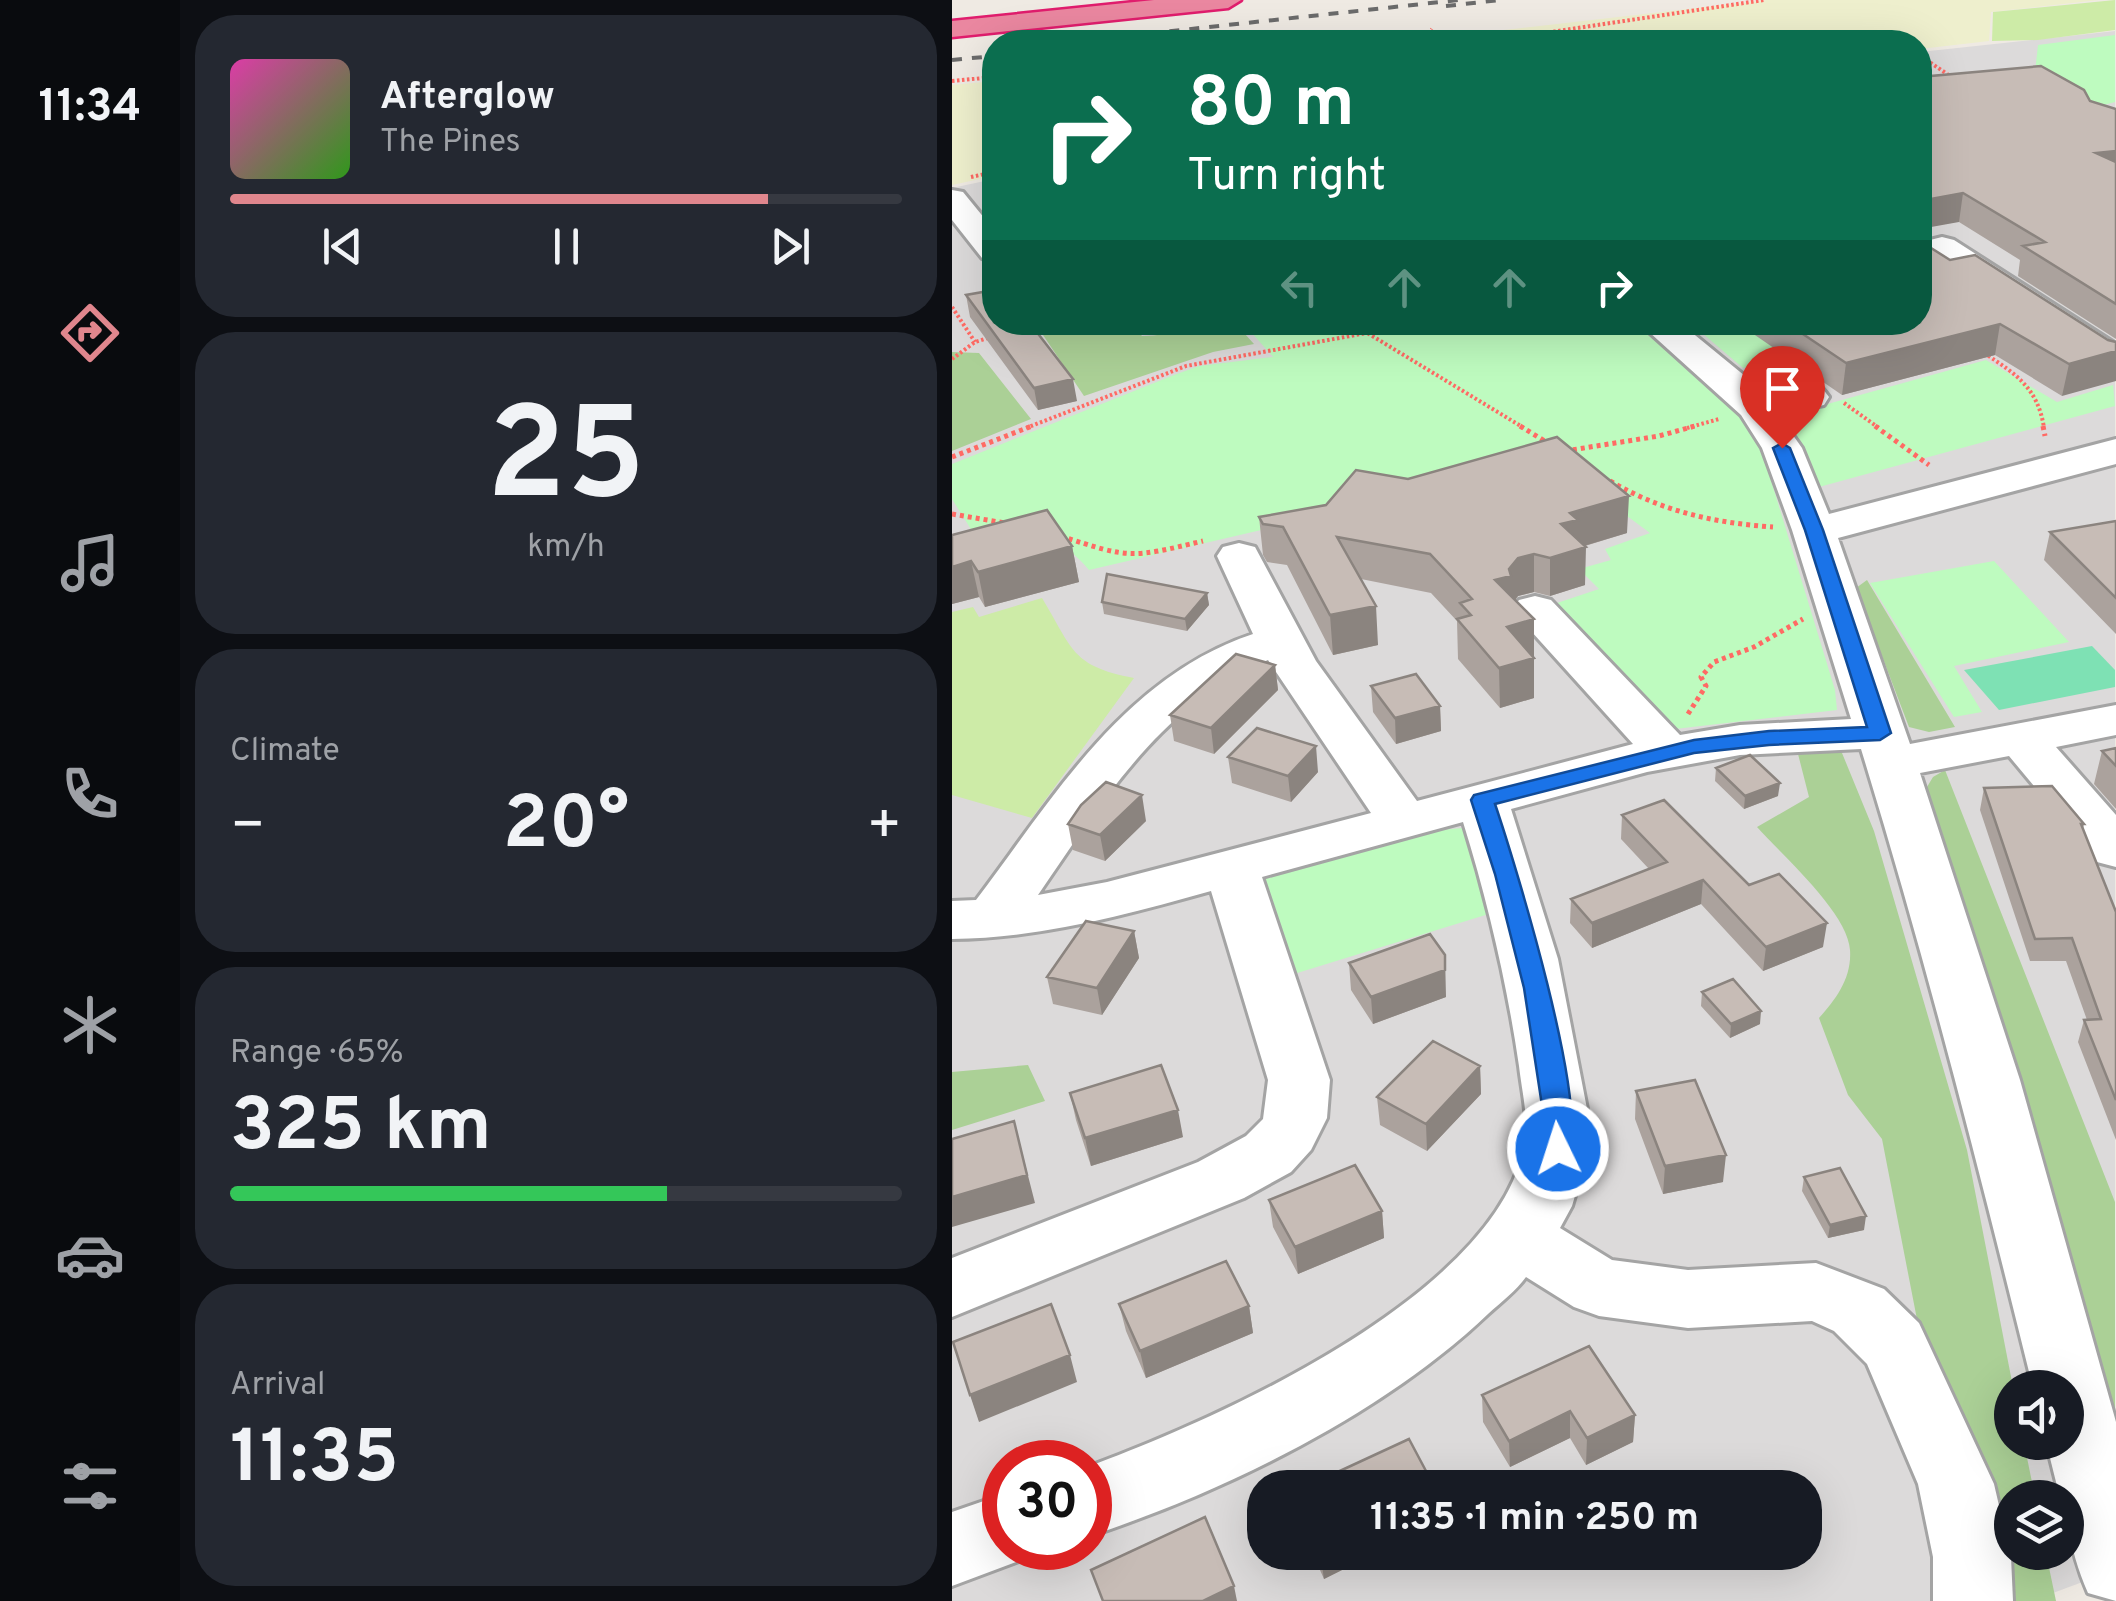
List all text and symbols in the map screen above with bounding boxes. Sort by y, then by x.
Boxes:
text: 80 m [1187,62,1355,151]
icon: right [1022,70,1152,200]
text: Afterglow [380,74,555,123]
text: 11:34 [39,80,141,137]
text: The Pines [380,123,521,163]
text: Turn right [1187,149,1386,206]
icon: previous [315,219,370,274]
icon: pause [539,219,594,274]
icon: next [763,219,818,274]
icon: left [1272,260,1327,315]
icon: ahead [1377,260,1432,315]
icon: ahead [1482,260,1537,315]
icon: right [1587,260,1642,315]
icon: directions [55,298,125,368]
pin [1740,346,1825,449]
icon: arrive [1755,361,1810,416]
text: 25 [487,380,645,545]
icon: music [55,528,125,598]
text: km/h [527,528,605,568]
text: Climate [230,732,340,772]
icon: phone [55,759,125,829]
text: 20° [503,780,629,875]
text: − [230,793,265,863]
text: + [867,793,902,863]
icon: climate [55,990,125,1060]
text: Range · 65% [230,1034,404,1074]
text: 325 km [230,1082,492,1177]
position arrow [1506,1097,1610,1201]
icon: car [55,1220,125,1290]
text: Arrival [230,1366,325,1406]
map controls [1994,1370,2084,1570]
button: sound [1994,1370,2084,1460]
text: 11:35 [230,1414,399,1509]
speed limit sign: 30 [982,1440,1112,1570]
icon: filters [55,1451,125,1521]
button: layers [1994,1480,2084,1570]
text: 11:35 · 1 min · 250 m [1370,1495,1699,1544]

